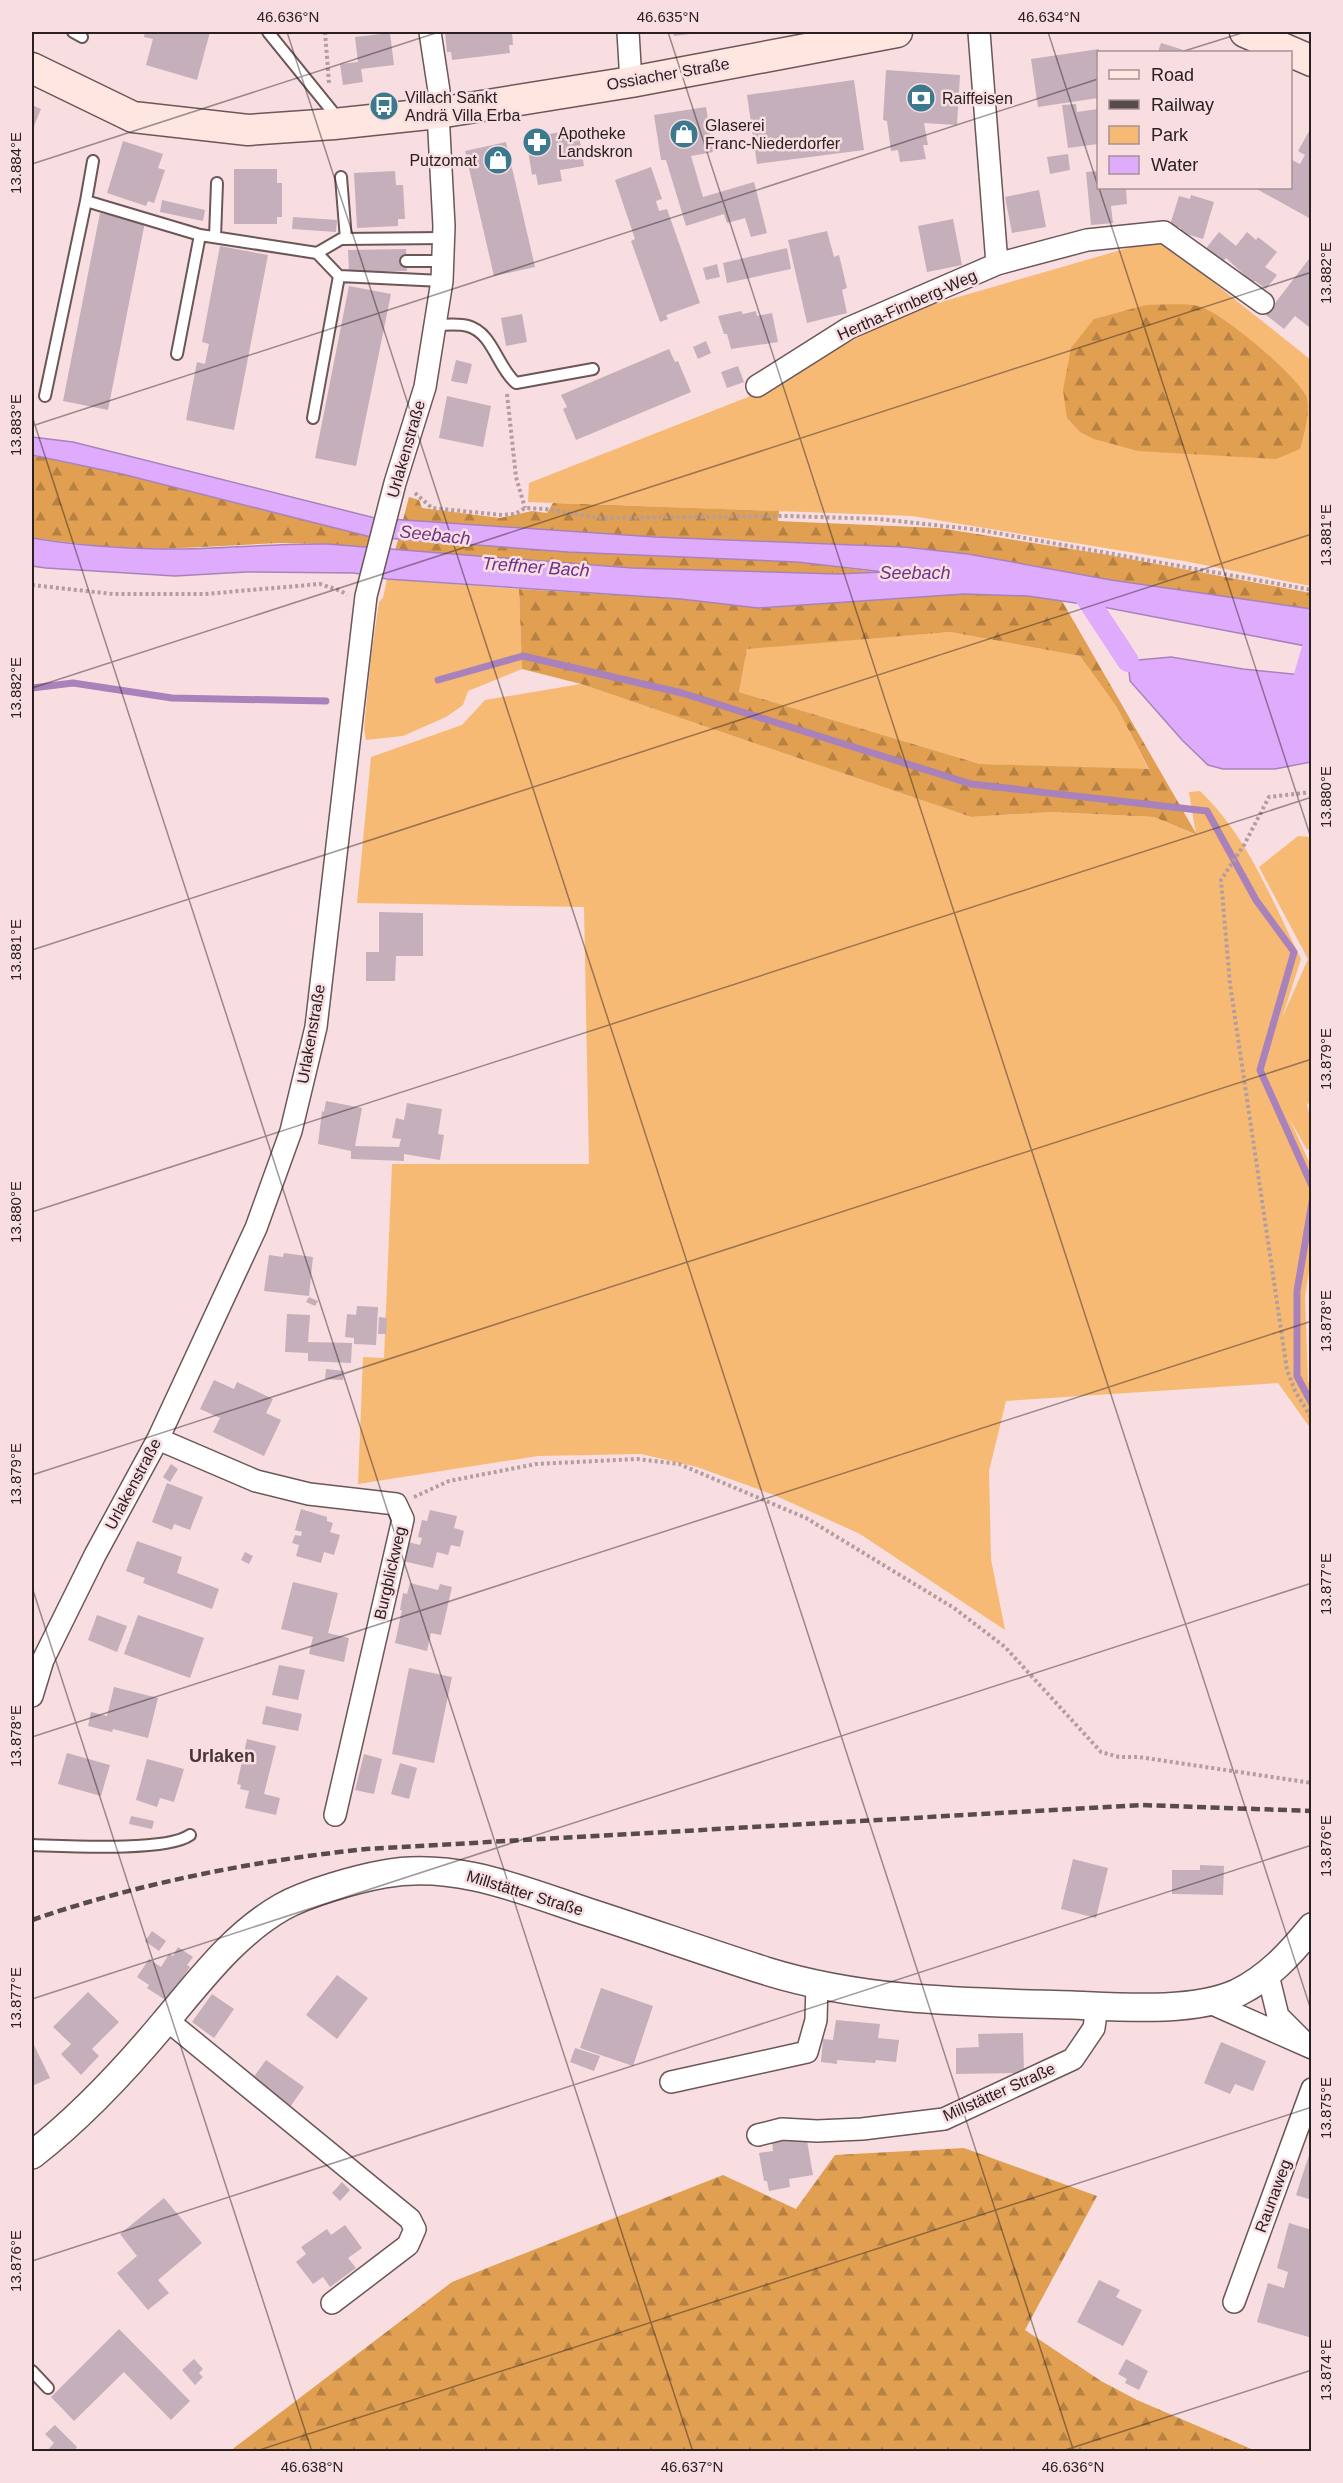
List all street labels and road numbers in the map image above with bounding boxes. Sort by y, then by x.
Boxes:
street label: Ossiacher Straße [605,55,731,93]
street label: Hertha-Firnberg-Weg [835,267,979,343]
street label: Urlakenstraße [384,398,428,500]
street label: Urlakenstraße [294,983,328,1085]
street label: Urlakenstraße [102,1436,164,1532]
street label: Burgblickweg [371,1525,409,1621]
street label: Millstätter Straße [465,1867,585,1919]
street label: Millstätter Straße [940,2060,1058,2124]
street label: Raunaweg [1252,2157,1294,2235]

